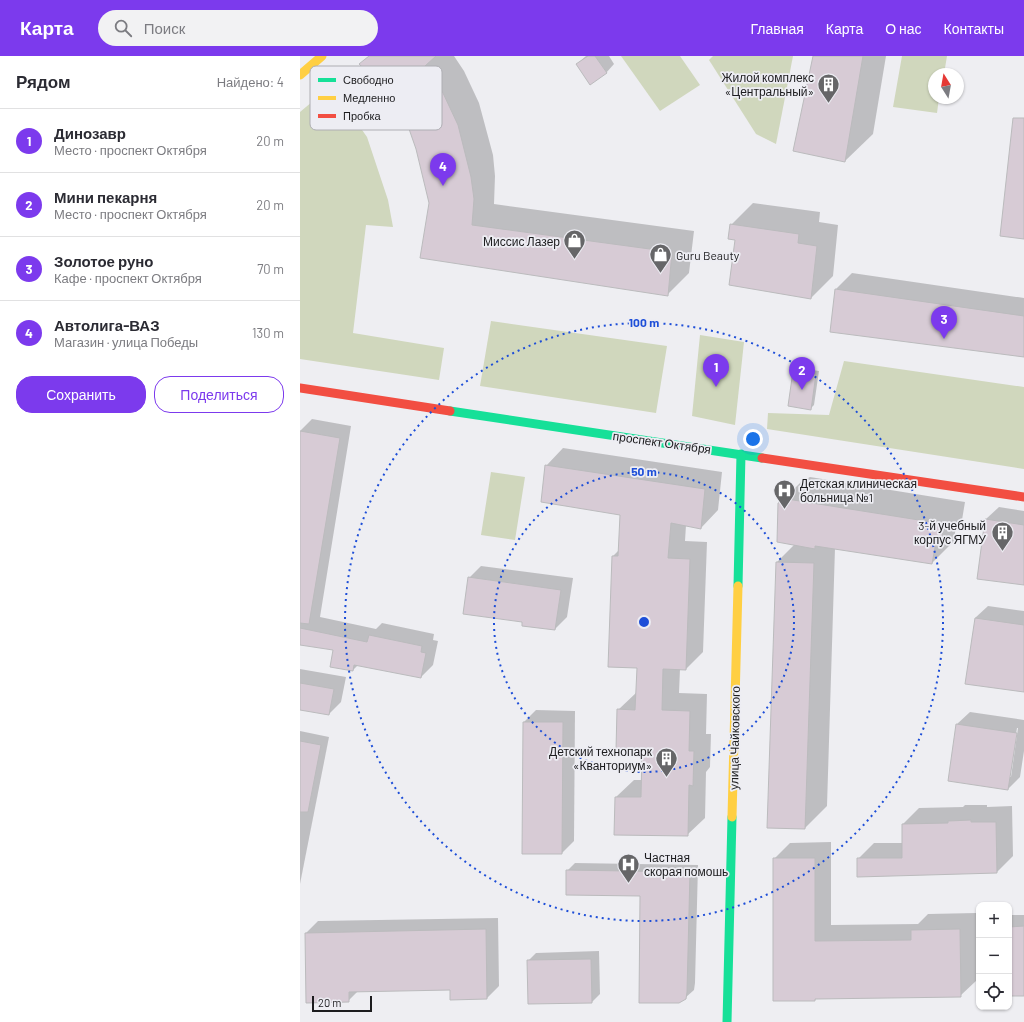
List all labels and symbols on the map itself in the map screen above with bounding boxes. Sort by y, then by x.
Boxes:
legend [310,66,442,130]
north arrow [928,68,964,104]
place label: Жилой комплекс «Центральный» [721,70,814,99]
building icon: Жилой комплекс «Центральный» [816,71,842,104]
text: Свободно [343,73,394,86]
text: Медленно [343,91,395,104]
text: Пробка [343,109,381,122]
pin: 4 [430,153,456,186]
shop icon: Миссис Лазер [562,228,588,261]
place label: Миссис Лазер [483,234,560,249]
shop icon: Guru Beauty [647,242,673,275]
place label: Guru Beauty [676,248,740,262]
pin: 3 [931,306,957,339]
text: 100 m [629,315,659,329]
pin: 1 [703,354,729,387]
pin: 2 [789,357,815,390]
street label: проспект Октября [612,428,712,457]
your location [743,429,763,449]
text: 50 m [631,464,657,478]
place label: Детская клиническая больница №1 [800,476,917,505]
hospital icon: Детская клиническая больница №1 [772,477,798,510]
place label: 3-й учебный корпус ЯГМУ [914,518,986,547]
building icon: 3-й учебный корпус ЯГМУ [989,519,1015,552]
centre of rings [637,615,651,629]
street label: улица Чайковского [726,686,743,790]
place label: Детский технопарк «Кванториум» [549,744,653,773]
building icon: Детский технопарк «Кванториум» [654,745,680,778]
place label: Частная скорая помошь [644,850,728,879]
hospital icon: Частная скорая помошь [615,851,641,884]
scale bar [312,994,372,1013]

